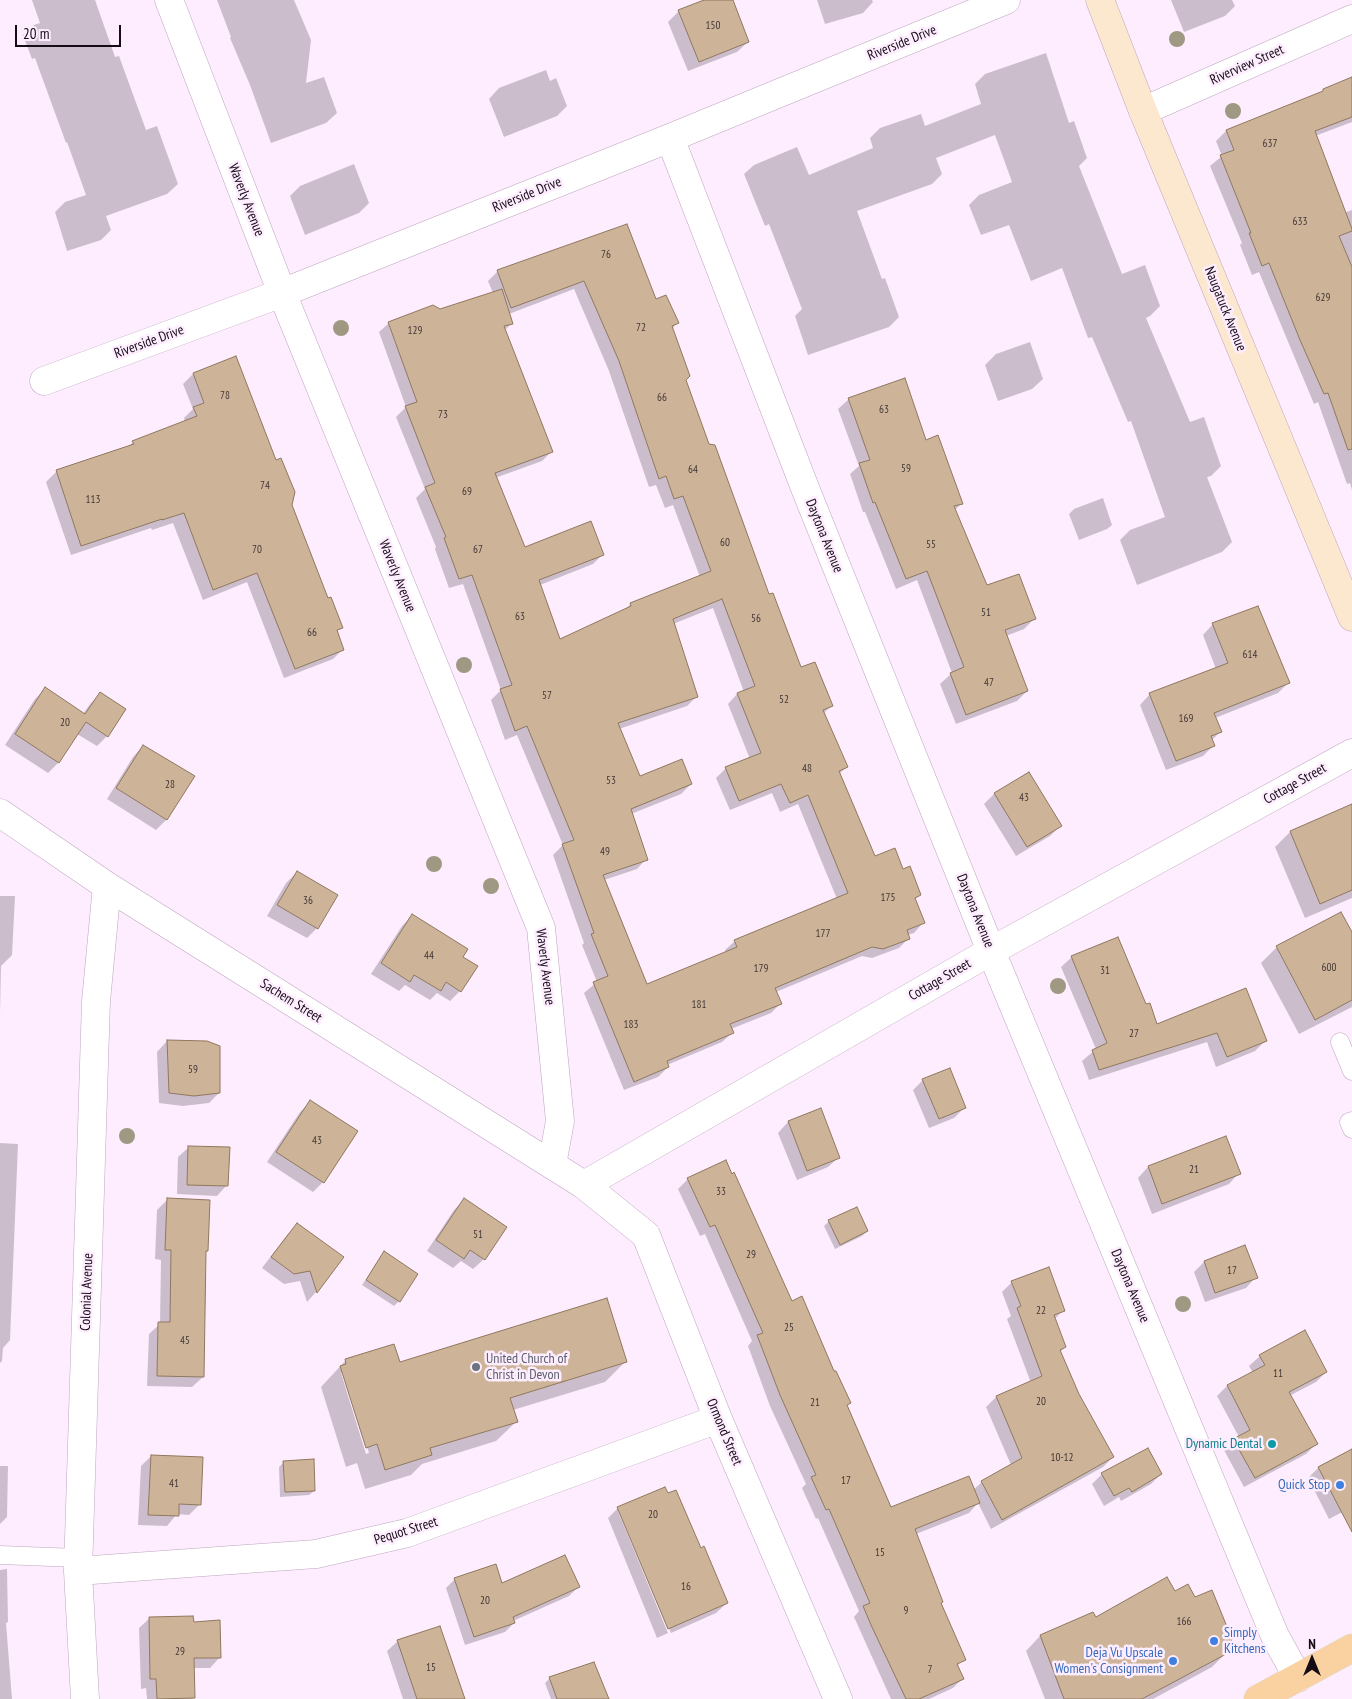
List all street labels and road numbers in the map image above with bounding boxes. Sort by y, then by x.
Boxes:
street label: Riverside Drive [865,22,939,64]
street label: Riverview Street [1207,41,1287,89]
street label: Waverly Avenue [224,161,268,239]
street label: Riverside Drive [490,174,564,216]
street label: Naugatuck Avenue [1200,264,1250,354]
street label: Riverside Drive [112,322,186,362]
street label: Daytona Avenue [802,497,846,575]
street label: Waverly Avenue [375,537,419,615]
street label: Cottage Street [1261,760,1329,808]
street label: Daytona Avenue [953,872,997,950]
street label: Waverly Avenue [532,928,558,1006]
street label: Cottage Street [906,955,974,1005]
street label: Sachem Street [257,975,325,1027]
street label: Daytona Avenue [1107,1247,1153,1325]
street label: Colonial Avenue [77,1253,97,1331]
street label: Ormond Street [702,1396,746,1468]
street label: Pequot Street [372,1513,440,1549]

